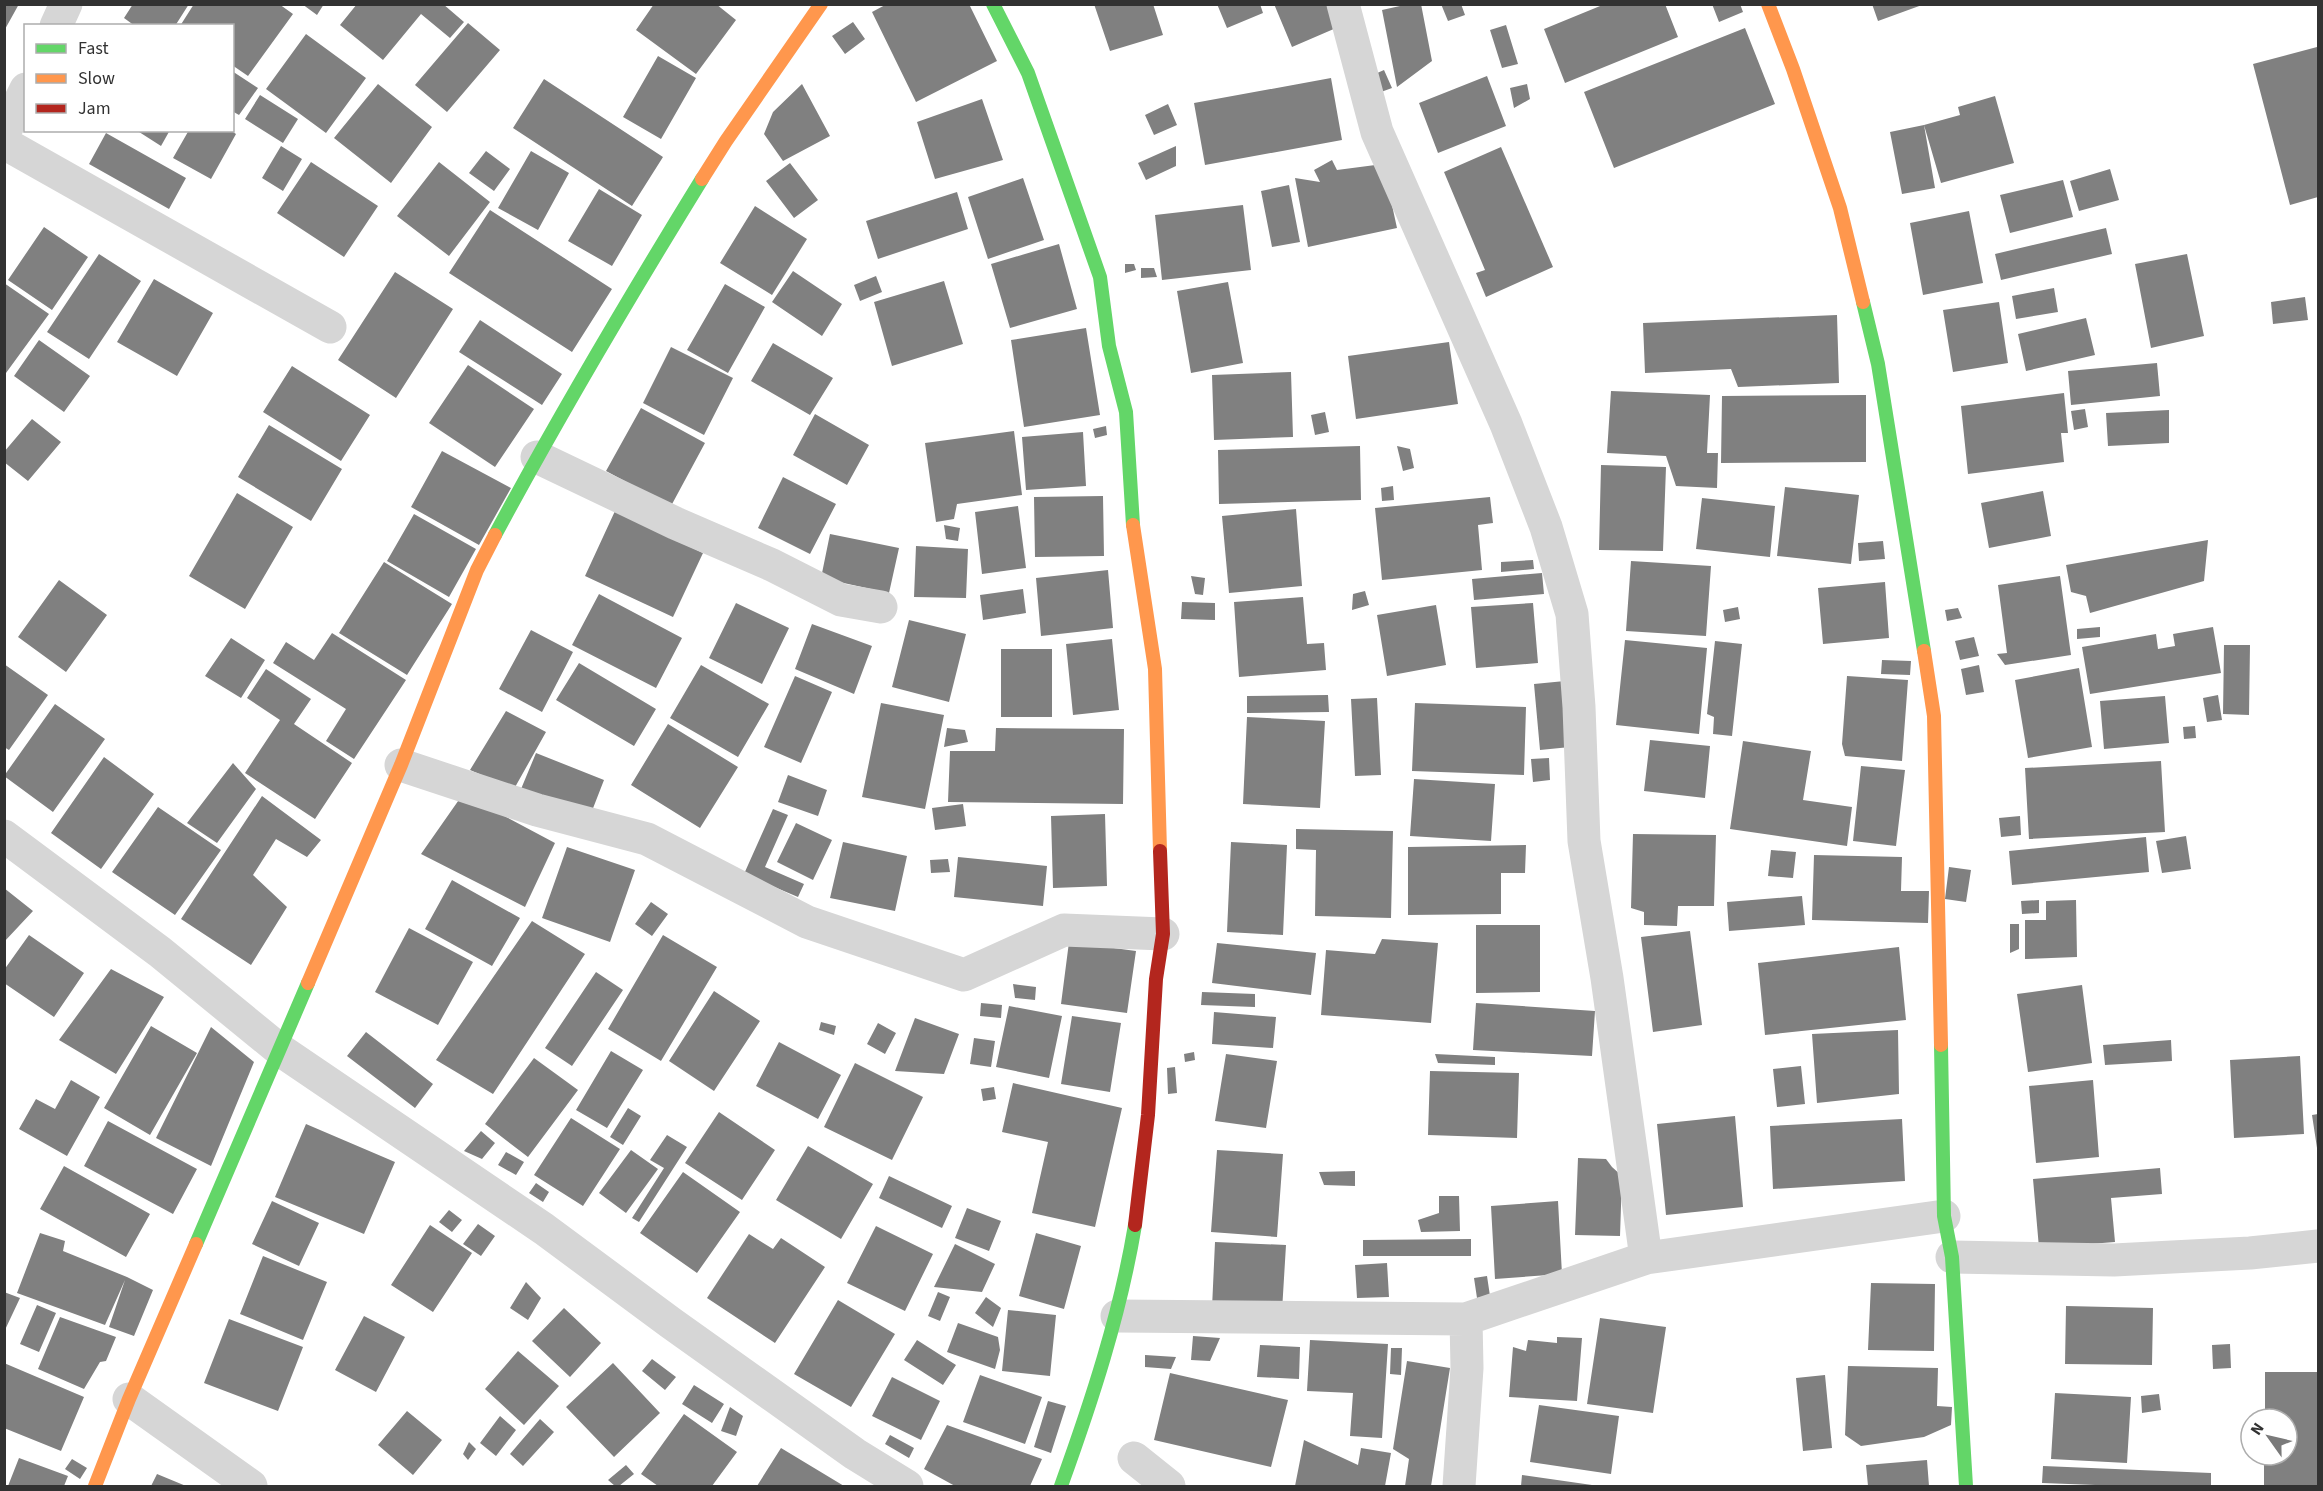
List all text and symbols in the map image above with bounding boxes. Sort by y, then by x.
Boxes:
legend [24,24,234,132]
text: Fast [78,36,109,61]
text: Slow [78,66,115,91]
text: Jam [78,96,111,121]
north arrow [2239,1407,2299,1467]
text: N [2245,1419,2269,1440]

